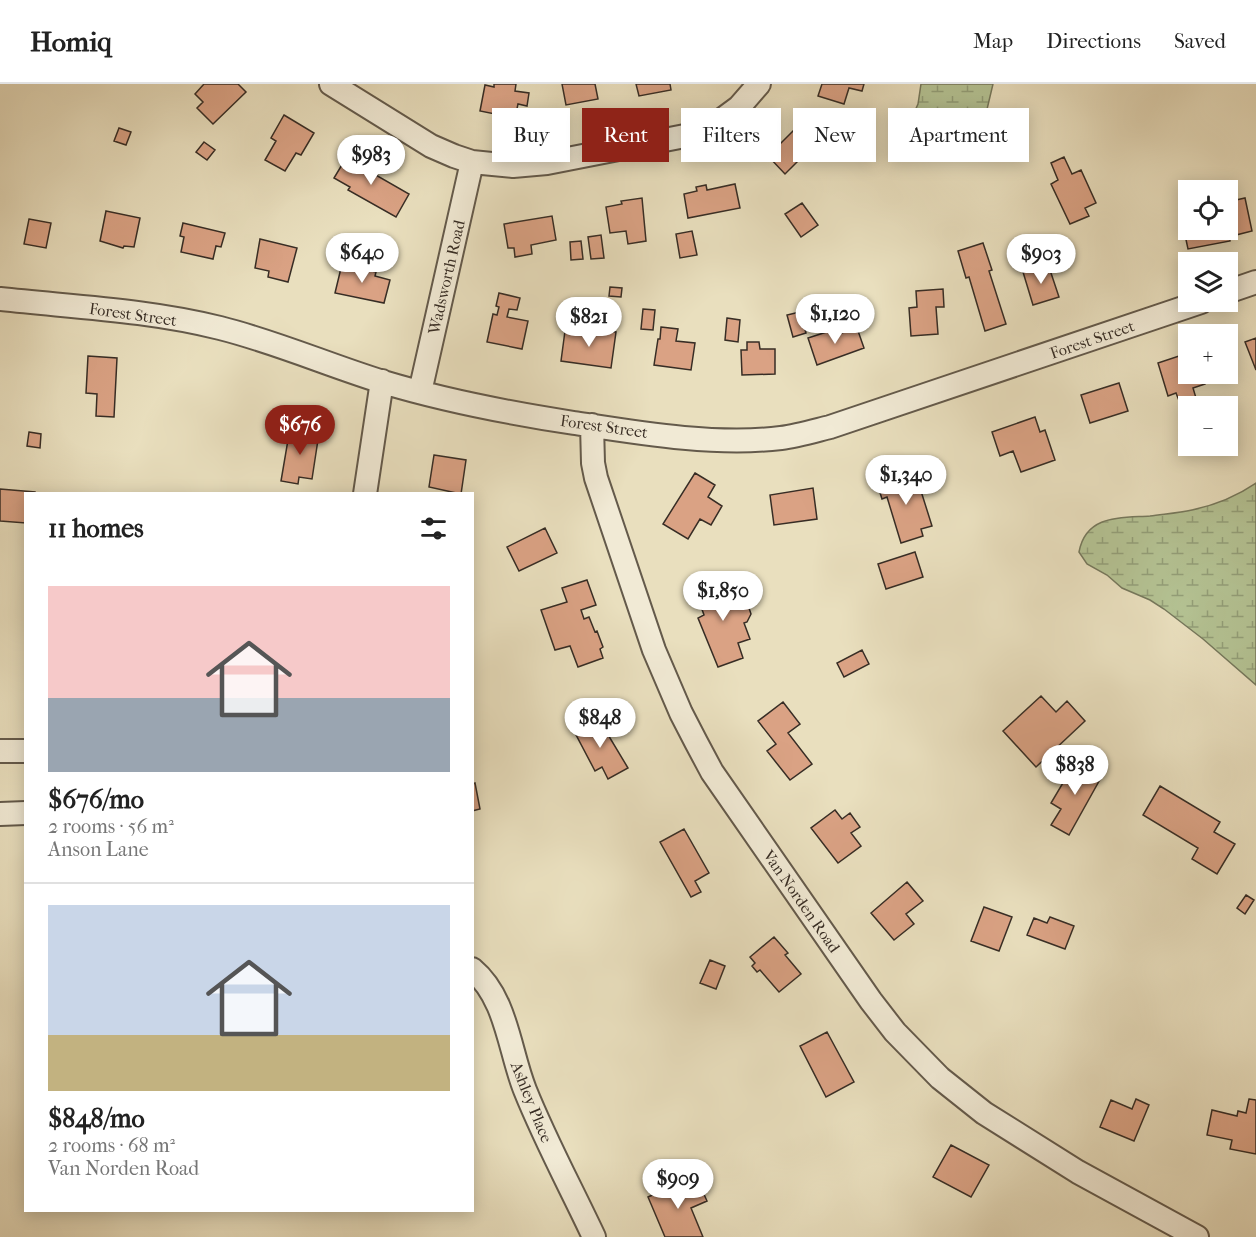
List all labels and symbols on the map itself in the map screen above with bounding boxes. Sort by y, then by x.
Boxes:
pin: $983 [335,135,407,186]
street label: Wadsworth Road [424,218,469,337]
pin: $640 [326,233,398,284]
pin: $903 [1005,234,1077,285]
pin: $1,120 [786,294,884,345]
pin: $821 [553,297,625,348]
street label: Forest Street [88,299,178,330]
street label: Forest Street [1047,316,1137,363]
pin: $676 [264,405,336,456]
street label: Forest Street [559,411,649,442]
pin: $1,340 [857,455,955,506]
pin: $1,850 [674,571,772,622]
pin: $848 [564,698,636,749]
pin: $838 [1039,745,1111,796]
street label: Van Norden Road [759,845,844,957]
street label: Ashley Place [506,1058,556,1145]
pin: $909 [642,1159,714,1210]

